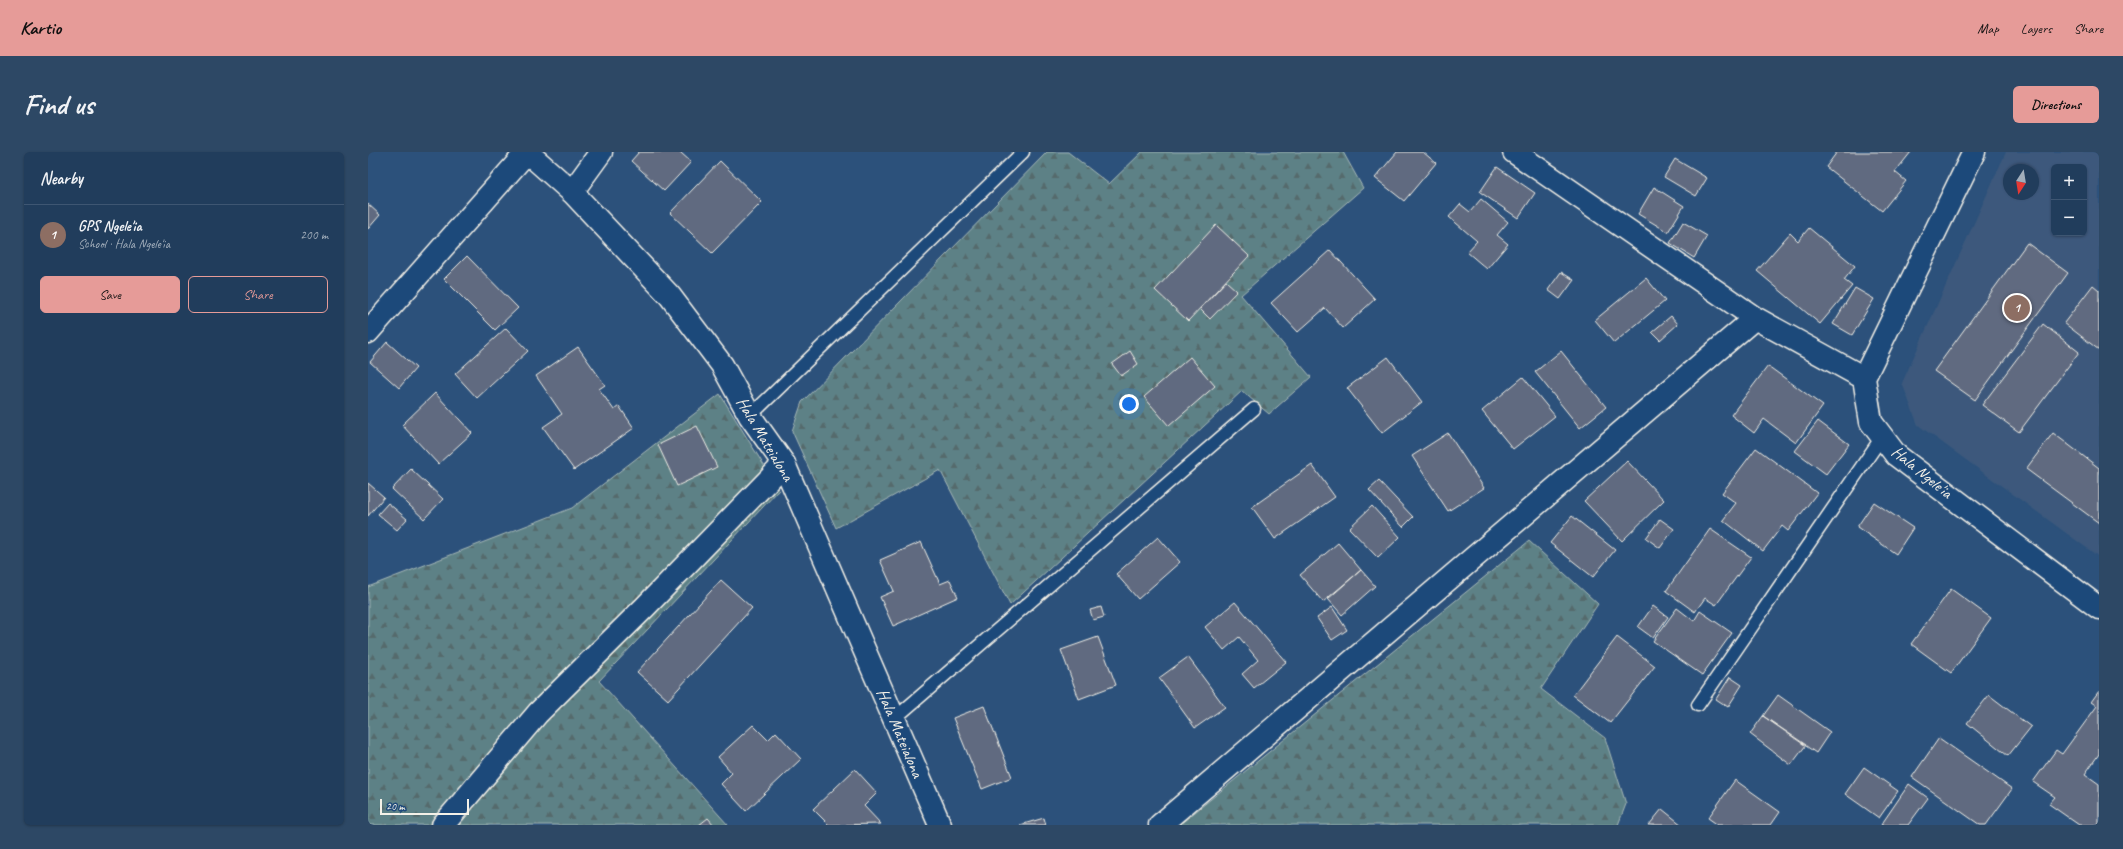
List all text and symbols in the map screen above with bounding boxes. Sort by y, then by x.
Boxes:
text: Kartio [20,16,61,40]
text: Map [1977,20,1999,37]
text: Layers [2021,20,2052,37]
text: Share [2074,20,2103,37]
button: Directions [2013,86,2099,123]
text: Find us [24,87,94,122]
north arrow [2003,164,2039,200]
map controls [2051,164,2087,236]
button: + [2051,164,2087,200]
text: Nearby [40,168,83,189]
button: − [2051,200,2087,236]
text: GPS Ngele'ia [78,217,142,236]
text: 1 [50,227,56,243]
text: 200 m [300,227,328,243]
text: School · Hala Ngele'ia [78,236,170,252]
button: Save [40,276,180,313]
button: Share [188,276,328,313]
pin: 1 [2004,293,2030,323]
street label: Hala Mateialona [732,393,799,486]
your location [1119,394,1139,414]
street label: Hala Ngele'ia [1887,441,1958,504]
street label: Hala Mateialona [872,685,929,782]
scale bar [380,797,469,816]
text: 20 m [386,799,405,813]

